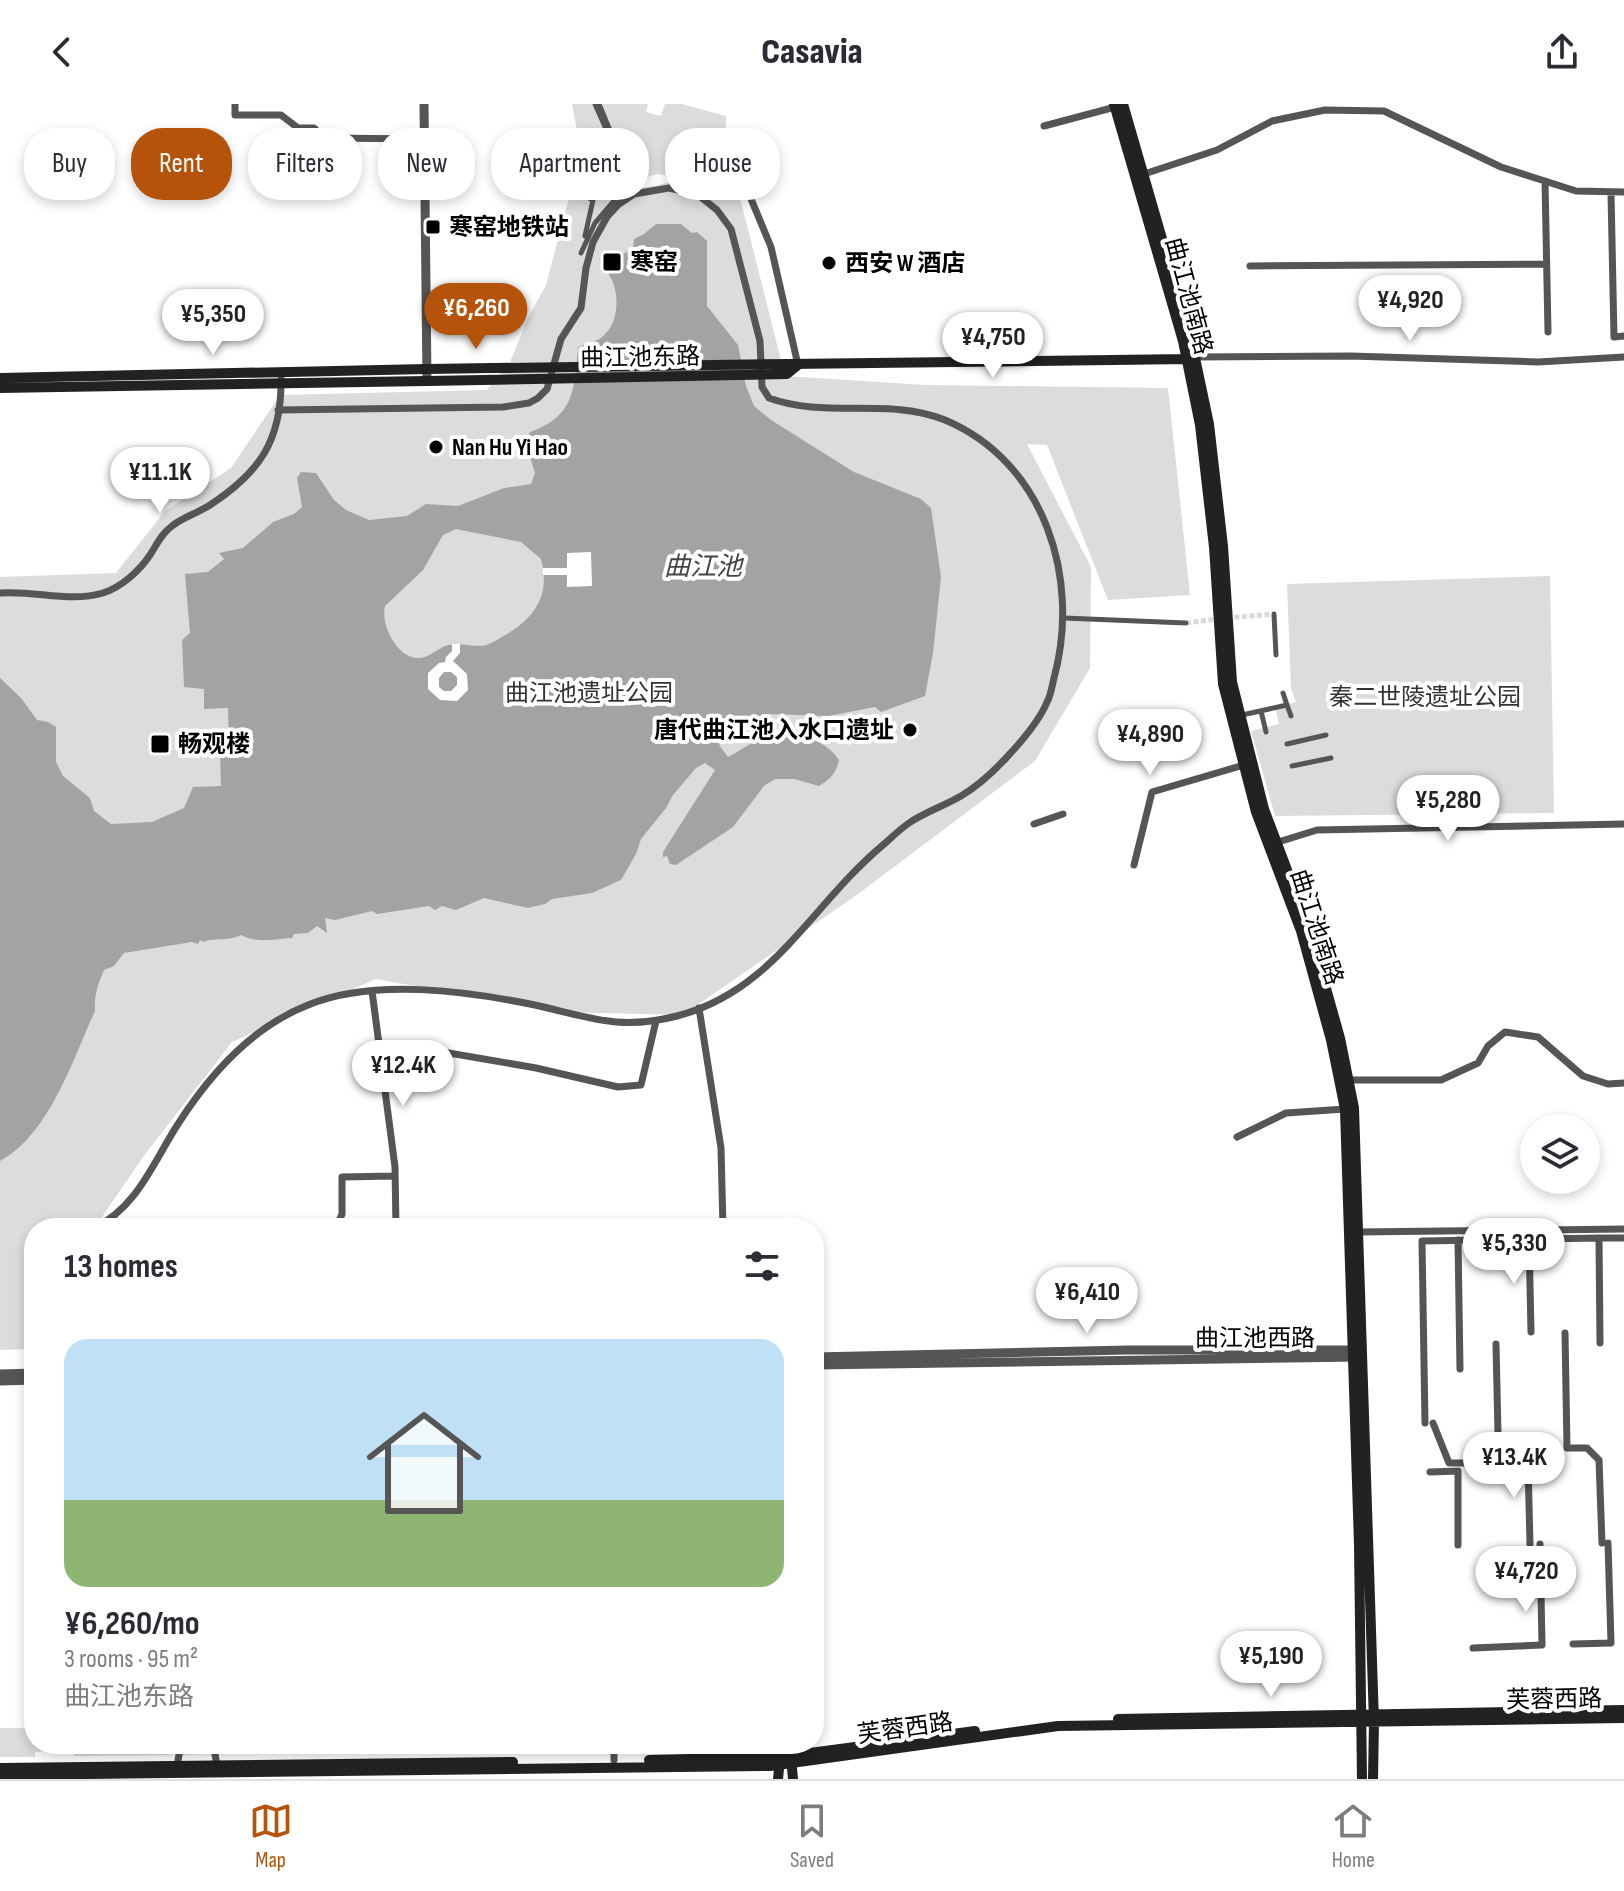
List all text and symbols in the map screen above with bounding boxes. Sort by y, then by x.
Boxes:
icon: back [40,30,84,74]
icon: share [1540,30,1584,74]
text: Casavia [761,31,863,74]
chip: Buy [24,128,115,200]
chip: Rent [131,128,232,200]
chip: Filters [248,128,362,200]
chip: New [378,128,475,200]
chip: Apartment [491,128,649,200]
chip: House [665,128,780,200]
place label: 寒窑地铁站 [449,213,569,242]
marker: 寒窑地铁站 [424,218,442,236]
street label: 曲江池南路 [1159,234,1218,358]
place label: 寒窑 [630,248,678,277]
place label: 西安 W 酒店 [845,249,965,278]
marker: 寒窑 [601,251,623,273]
marker: 西安 W 酒店 [820,254,838,272]
pin: ¥4,920 [1345,275,1475,343]
pin: ¥6,260 [411,283,541,351]
text: ¥4,920 [1376,285,1444,316]
pin: ¥5,350 [148,289,278,357]
text: ¥6,260 [442,293,510,324]
text: ¥5,350 [180,299,246,330]
pin: ¥4,750 [928,312,1058,380]
text: ¥4,750 [960,322,1026,353]
street label: 曲江池东路 [580,342,700,373]
place label: Nan Hu Yi Hao [452,433,568,462]
marker: Nan Hu Yi Hao [427,438,445,456]
pin: ¥11.1K [95,447,225,515]
text: ¥11.1K [128,457,192,488]
water label: 曲江池 [664,552,745,583]
park label: 曲江池遗址公园 [505,679,673,708]
park label: 秦二世陵遗址公园 [1329,683,1521,712]
pin: ¥4,890 [1085,709,1215,777]
place label: 唐代曲江池入水口遗址 [654,716,894,745]
text: ¥4,890 [1116,719,1184,750]
marker: 唐代曲江池入水口遗址 [901,721,919,739]
place label: 畅观楼 [178,730,250,759]
marker: 畅观楼 [149,733,171,755]
pin: ¥5,280 [1383,775,1513,843]
text: ¥5,280 [1415,785,1481,816]
street label: 曲江池南路 [1284,866,1349,989]
pin: ¥12.4K [338,1040,468,1108]
text: ¥12.4K [370,1050,436,1081]
map controls [1520,1114,1600,1194]
button: layers [1520,1114,1600,1194]
pin: ¥5,330 [1449,1218,1579,1286]
text: ¥5,330 [1481,1228,1547,1259]
icon: filters [740,1244,784,1288]
text: 13 homes [64,1246,178,1287]
pin: ¥6,410 [1022,1267,1152,1335]
text: ¥6,410 [1054,1277,1120,1308]
street label: 曲江池西路 [1195,1324,1315,1353]
icon: home [352,1391,496,1535]
pin: ¥13.4K [1449,1432,1579,1500]
text: ¥13.4K [1481,1442,1547,1473]
pin: ¥4,720 [1461,1546,1591,1614]
text: ¥4,720 [1493,1556,1559,1587]
text: ¥6,260/mo [64,1603,200,1644]
pin: ¥5,190 [1206,1631,1336,1699]
text: ¥5,190 [1238,1641,1304,1672]
text: 3 rooms · 95 m² [64,1644,198,1675]
text: 曲江池东路 [64,1682,194,1713]
street label: 芙蓉西路 [1506,1684,1602,1715]
street label: 芙蓉西路 [856,1707,955,1750]
tab: Map [249,1799,293,1874]
tab: Saved [790,1799,834,1874]
tab: Home [1331,1799,1375,1874]

